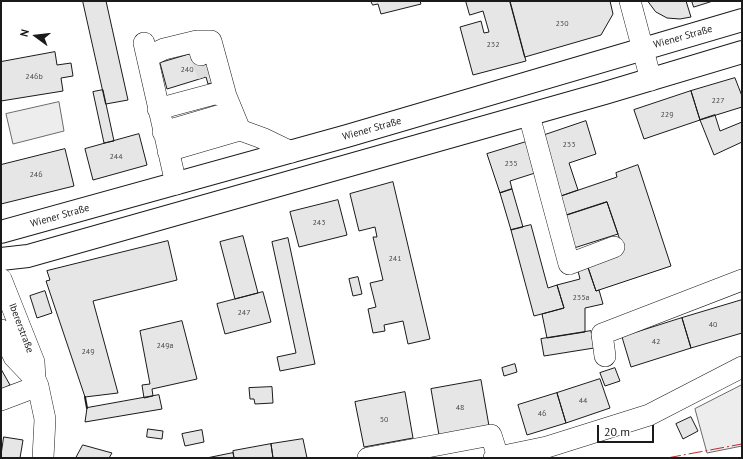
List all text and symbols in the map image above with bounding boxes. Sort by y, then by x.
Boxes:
north arrow [16,16,56,56]
house number: 230 [555,19,569,29]
street label: Wiener Straße [652,23,714,51]
text: N [17,28,32,38]
house number: 232 [486,40,500,50]
house number: 240 [180,65,194,75]
house number: 246b [25,72,43,82]
house number: 227 [711,96,725,106]
house number: 229 [660,110,674,120]
street label: Wiener Straße [341,115,403,143]
house number: 233 [562,140,576,150]
house number: 244 [109,152,123,162]
house number: 235 [504,159,518,169]
house number: 246 [29,170,43,180]
street label: Wiener Straße [29,202,91,230]
house number: 243 [312,218,326,228]
house number: 241 [388,254,402,264]
house number: 235a [572,293,590,303]
street label: Ibererstraße [6,301,36,355]
house number: 247 [237,308,251,318]
house number: 40 [709,320,717,330]
house number: 42 [652,337,660,347]
house number: 249a [156,341,174,351]
house number: 249 [81,347,95,357]
house number: 44 [579,396,587,406]
house number: 48 [456,403,464,413]
house number: 46 [538,409,546,419]
house number: 50 [380,415,388,425]
scale bar [599,417,656,443]
text: 20 m [604,424,630,439]

